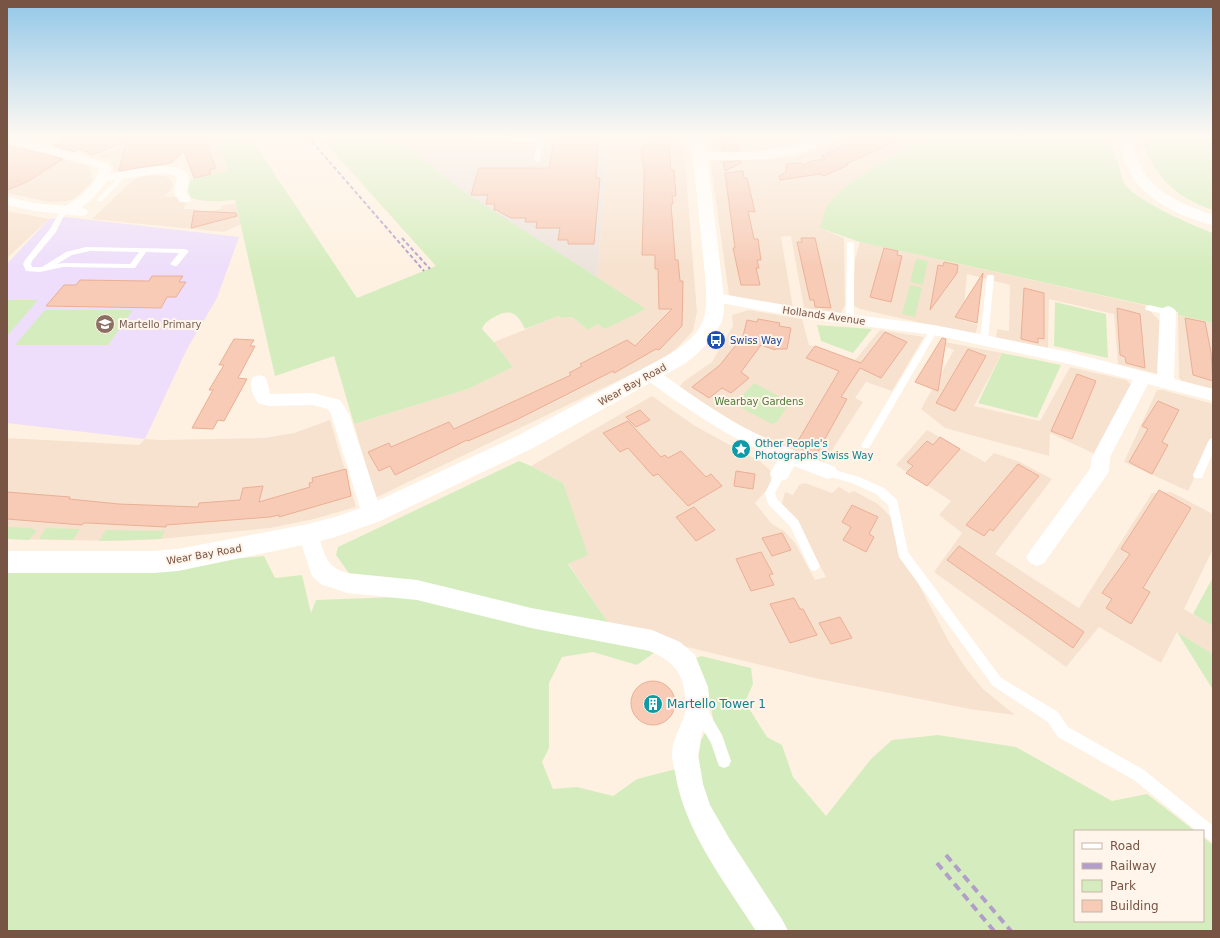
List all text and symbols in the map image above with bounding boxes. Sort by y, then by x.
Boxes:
street label: Hollands Avenue [782,304,866,327]
school or university icon: Martello Primary [94,313,116,335]
place label: Martello Primary [119,319,202,330]
bus stop icon: Swiss Way [705,329,727,351]
place label: Swiss Way [730,335,782,346]
street label: Wear Bay Road [596,361,668,408]
park label: Wearbay Gardens [714,396,804,407]
place icon: Other People's Photographs Swiss Way [730,438,752,460]
place label: Other People's Photographs Swiss Way [755,438,873,461]
street label: Wear Bay Road [166,542,242,567]
building icon: Martello Tower 1 [642,693,664,715]
place label: Martello Tower 1 [667,697,766,711]
legend [1074,830,1204,922]
text: Road [1110,839,1140,853]
text: Railway [1110,859,1156,873]
text: Park [1110,879,1136,893]
text: Building [1110,899,1159,913]

